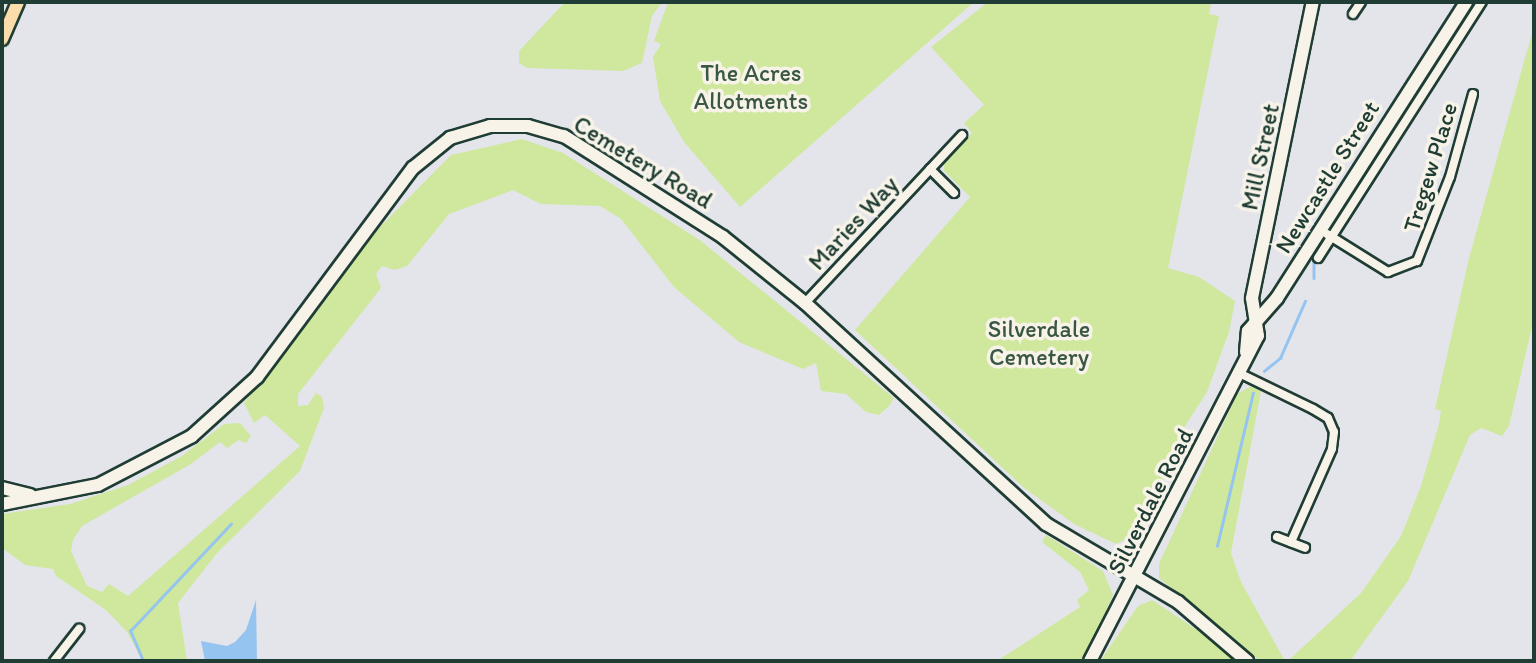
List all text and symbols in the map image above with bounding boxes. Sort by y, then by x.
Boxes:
park label: The Acres Allotments [694,59,808,115]
street label: Newcastle Street [1269,96,1385,258]
street label: Tregew Place [1397,99,1463,235]
street label: Mill Street [1235,101,1285,213]
street label: Cemetery Road [568,109,718,215]
street label: Maries Way [802,170,904,276]
park label: Silverdale Cemetery [988,315,1090,371]
street label: Silverdale Road [1101,423,1199,579]

